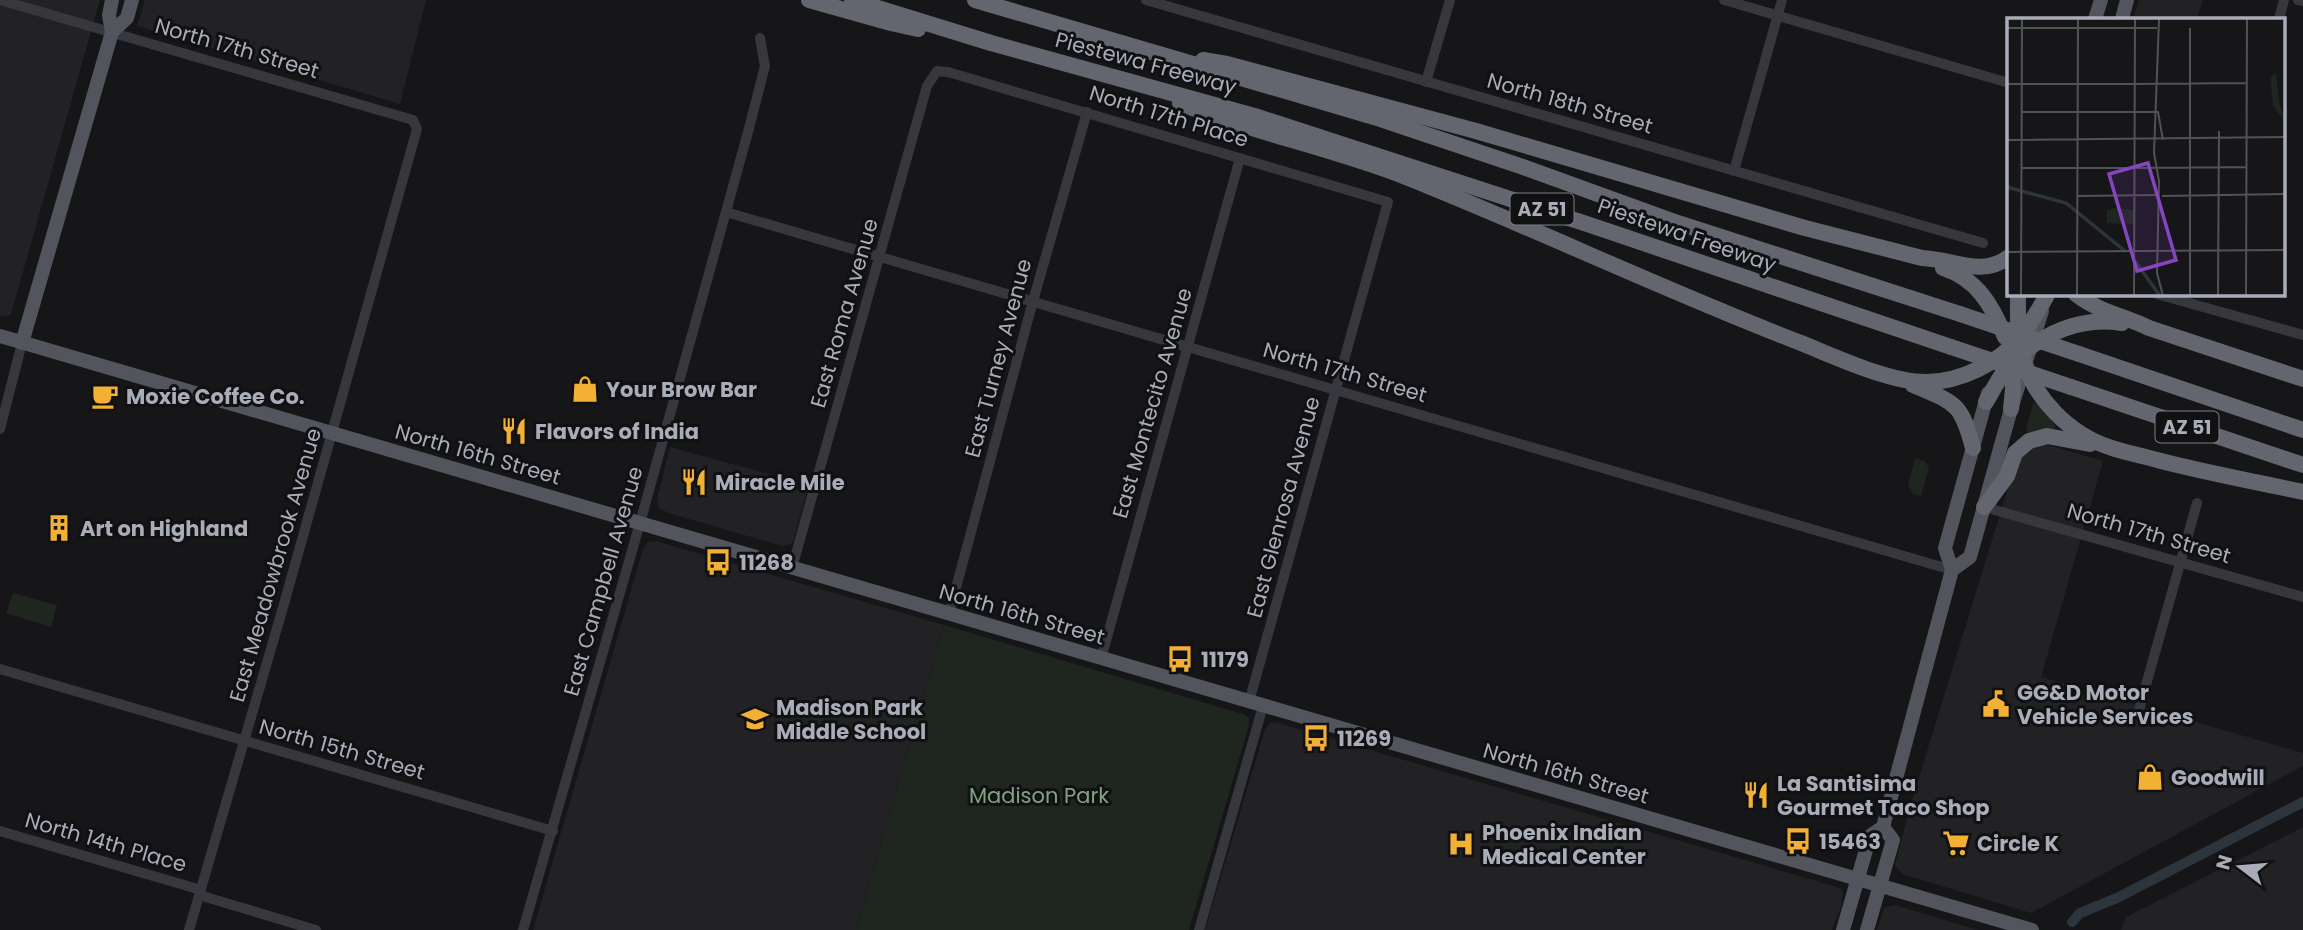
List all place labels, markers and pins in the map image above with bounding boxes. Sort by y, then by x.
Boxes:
shop icon: Your Brow Bar [570,374,600,404]
place label: Your Brow Bar [606,375,757,404]
cafe icon: Moxie Coffee Co. [90,381,120,411]
place label: Moxie Coffee Co. [126,382,305,411]
restaurant icon: Flavors of India [499,416,529,446]
place label: Flavors of India [535,417,699,446]
restaurant icon: Miracle Mile [679,467,709,497]
place label: Miracle Mile [715,468,845,497]
building icon: Art on Highland [44,513,74,543]
place label: Art on Highland [80,514,248,543]
bus stop icon: 11268 [703,547,733,577]
place label: 11268 [739,548,794,577]
bus stop icon: 11179 [1165,644,1195,674]
place label: 11179 [1201,645,1249,674]
place label: GG&D Motor Vehicle Services [2017,678,2193,731]
public building icon: GG&D Motor Vehicle Services [1981,689,2011,719]
place label: Madison Park Middle School [776,693,926,746]
school or university icon: Madison Park Middle School [740,704,770,734]
bus stop icon: 11269 [1301,723,1331,753]
place label: 11269 [1337,724,1391,753]
shop icon: Goodwill [2135,762,2165,792]
place label: Goodwill [2171,763,2265,792]
place label: La Santisima Gourmet Taco Shop [1777,769,1990,822]
restaurant icon: La Santisima Gourmet Taco Shop [1741,780,1771,810]
place label: Phoenix Indian Medical Center [1482,818,1646,871]
bus stop icon: 15463 [1783,826,1813,856]
place label: 15463 [1819,827,1881,856]
supermarket icon: Circle K [1941,828,1971,858]
hospital icon: Phoenix Indian Medical Center [1446,829,1476,859]
place label: Circle K [1977,829,2059,858]

